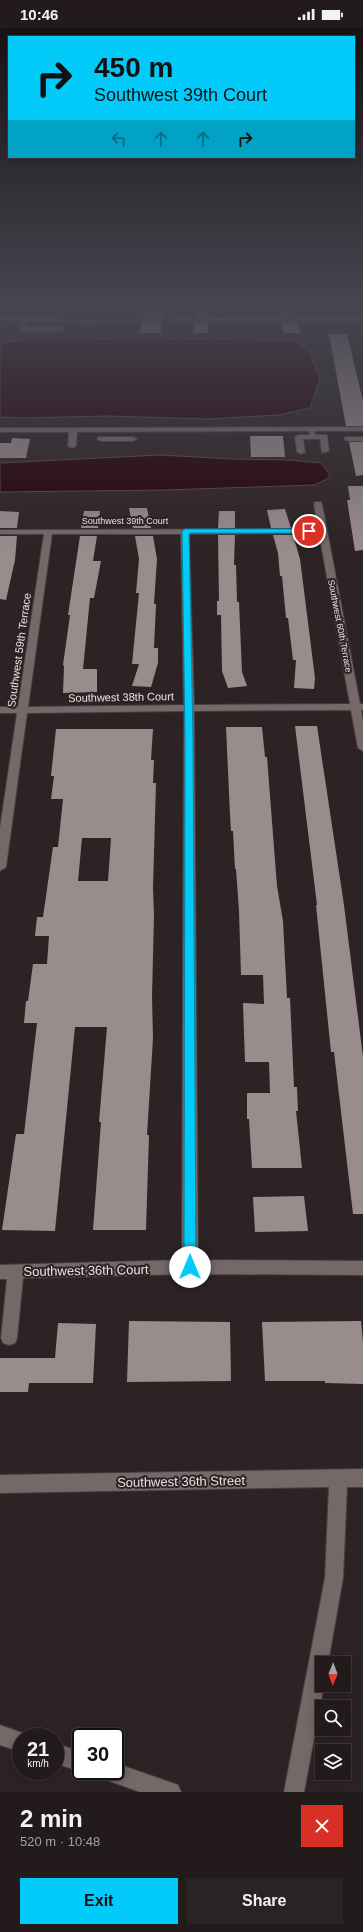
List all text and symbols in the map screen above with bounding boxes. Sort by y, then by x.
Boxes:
text: 10:46 [20,6,58,23]
icon: right [28,52,80,104]
text: 450 m [94,52,173,83]
text: Southwest 39th Court [94,85,267,105]
icon: left [108,128,130,150]
icon: ahead [150,128,172,150]
icon: ahead [192,128,214,150]
icon: right [234,128,256,150]
pin [292,514,326,548]
street label: Southwest 39th Court [82,516,169,526]
icon: arrive [298,520,320,542]
street label: Southwest 60th Terrace [326,579,354,673]
street label: Southwest 59th Terrace [5,592,33,708]
street label: Southwest 38th Court [68,690,174,704]
position arrow [169,1246,211,1288]
street label: Southwest 36th Court [23,1262,149,1279]
street label: Southwest 36th Street [117,1473,245,1490]
north arrow [315,1656,351,1692]
map controls [315,1656,351,1780]
button: search [315,1700,351,1736]
speed limit sign: 30 [72,1728,124,1780]
text: 21 [27,1738,49,1760]
button: layers [315,1744,351,1780]
text: km/h [27,1758,49,1769]
text: 2 min [20,1805,83,1832]
button: close [301,1805,343,1847]
text: 520 m · 10:48 [20,1834,100,1849]
button: Exit [20,1878,178,1924]
button: Share [186,1878,343,1924]

